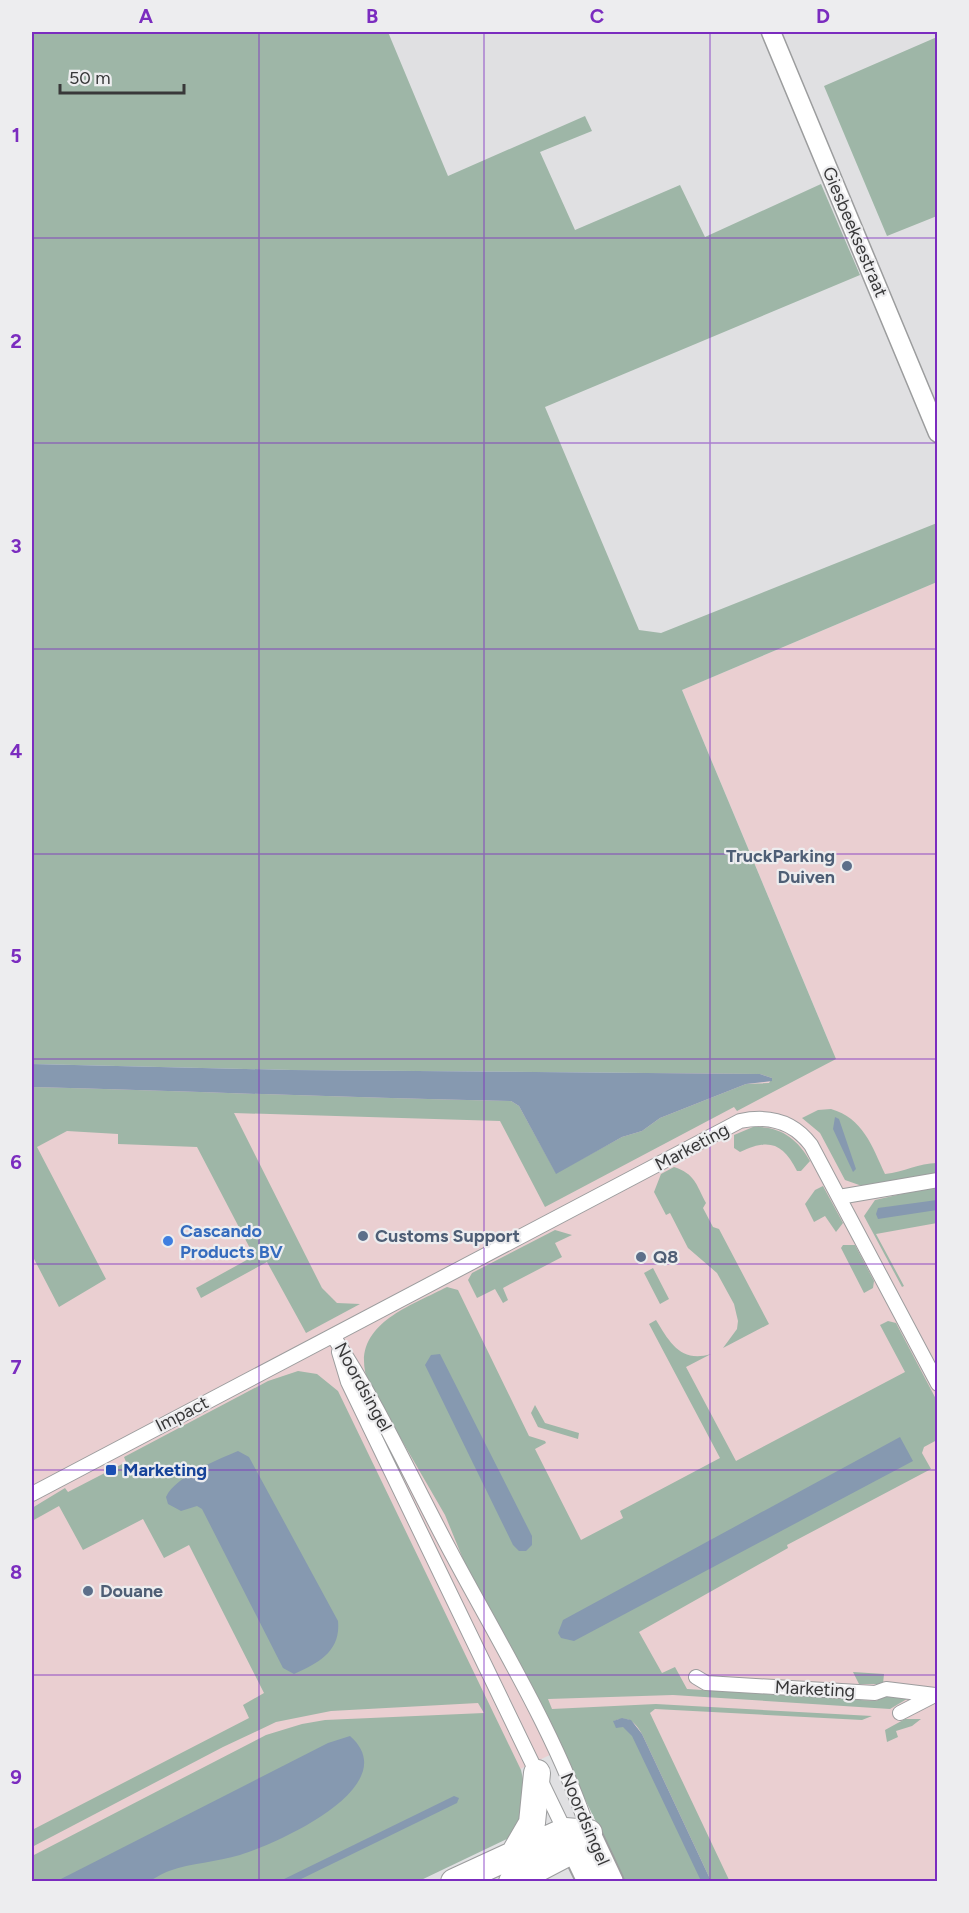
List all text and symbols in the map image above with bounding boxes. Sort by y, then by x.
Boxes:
text: A [139,4,154,28]
text: B [366,4,378,28]
text: C [590,4,604,28]
text: D [816,4,830,28]
scale bar [60,57,184,95]
text: 50 m [69,67,111,89]
text: 1 [12,123,20,147]
street label: Giesbeeksestraat [818,163,892,301]
text: 2 [10,329,22,353]
text: 3 [10,534,22,558]
text: 4 [10,739,23,763]
place label: TruckParking Duiven [726,845,835,888]
marker: TruckParking Duiven [840,859,854,873]
text: 5 [10,944,22,968]
street label: Marketing [651,1118,733,1176]
text: 6 [10,1150,22,1174]
place label: Cascando Products BV [180,1220,283,1263]
place label: Customs Support [375,1225,520,1247]
marker: Customs Support [356,1229,370,1243]
marker: Cascando Products BV [161,1234,175,1248]
place label: Q8 [653,1246,678,1268]
marker: Q8 [634,1250,648,1264]
street label: Noordsingel [330,1339,396,1435]
text: 7 [10,1355,22,1379]
street label: Impact [152,1391,212,1437]
place label: Marketing [123,1459,207,1481]
marker: Marketing [104,1463,118,1477]
text: 8 [10,1560,22,1584]
place label: Douane [100,1580,163,1602]
marker: Douane [81,1584,95,1598]
street label: Marketing [774,1676,856,1702]
text: 9 [10,1765,22,1789]
street label: Noordsingel [556,1769,614,1869]

